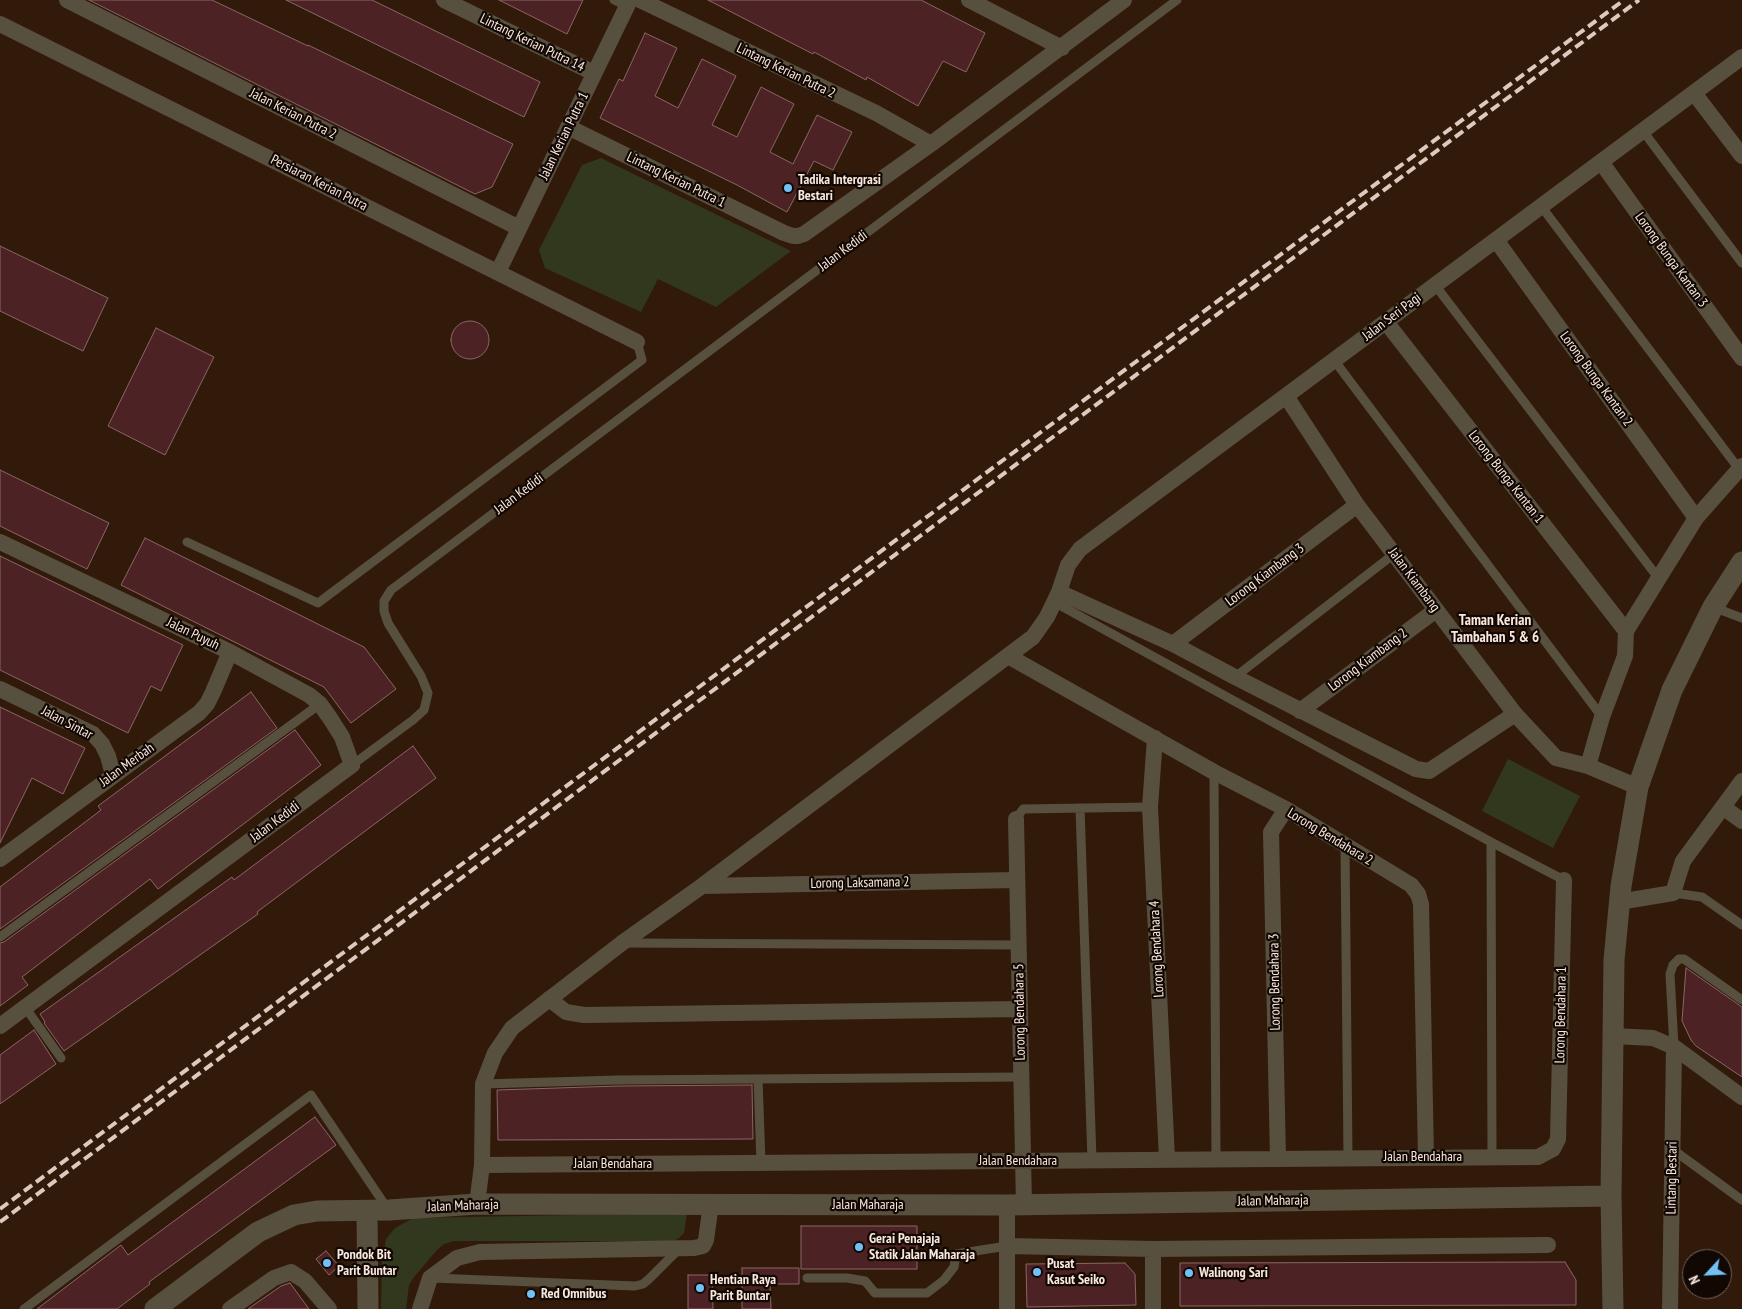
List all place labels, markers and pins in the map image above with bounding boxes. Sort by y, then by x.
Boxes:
place label: Tadika Intergrasi Bestari [798,172,881,204]
marker: Tadika Intergrasi Bestari [782,182,794,194]
place label: Gerai Penajaja Statik Jalan Maharaja [869,1231,975,1264]
marker: Gerai Penajaja Statik Jalan Maharaja [853,1241,865,1253]
place label: Pondok Bit Parit Buntar [337,1247,397,1280]
place label: Pusat Kasut Seiko [1047,1256,1105,1288]
marker: Pondok Bit Parit Buntar [321,1257,333,1269]
place label: Walinong Sari [1199,1265,1268,1281]
marker: Pusat Kasut Seiko [1031,1266,1043,1278]
marker: Walinong Sari [1183,1267,1195,1279]
place label: Hentian Raya Parit Buntar [710,1272,776,1304]
marker: Hentian Raya Parit Buntar [694,1282,706,1294]
place label: Red Omnibus [541,1286,606,1302]
marker: Red Omnibus [525,1288,537,1300]

